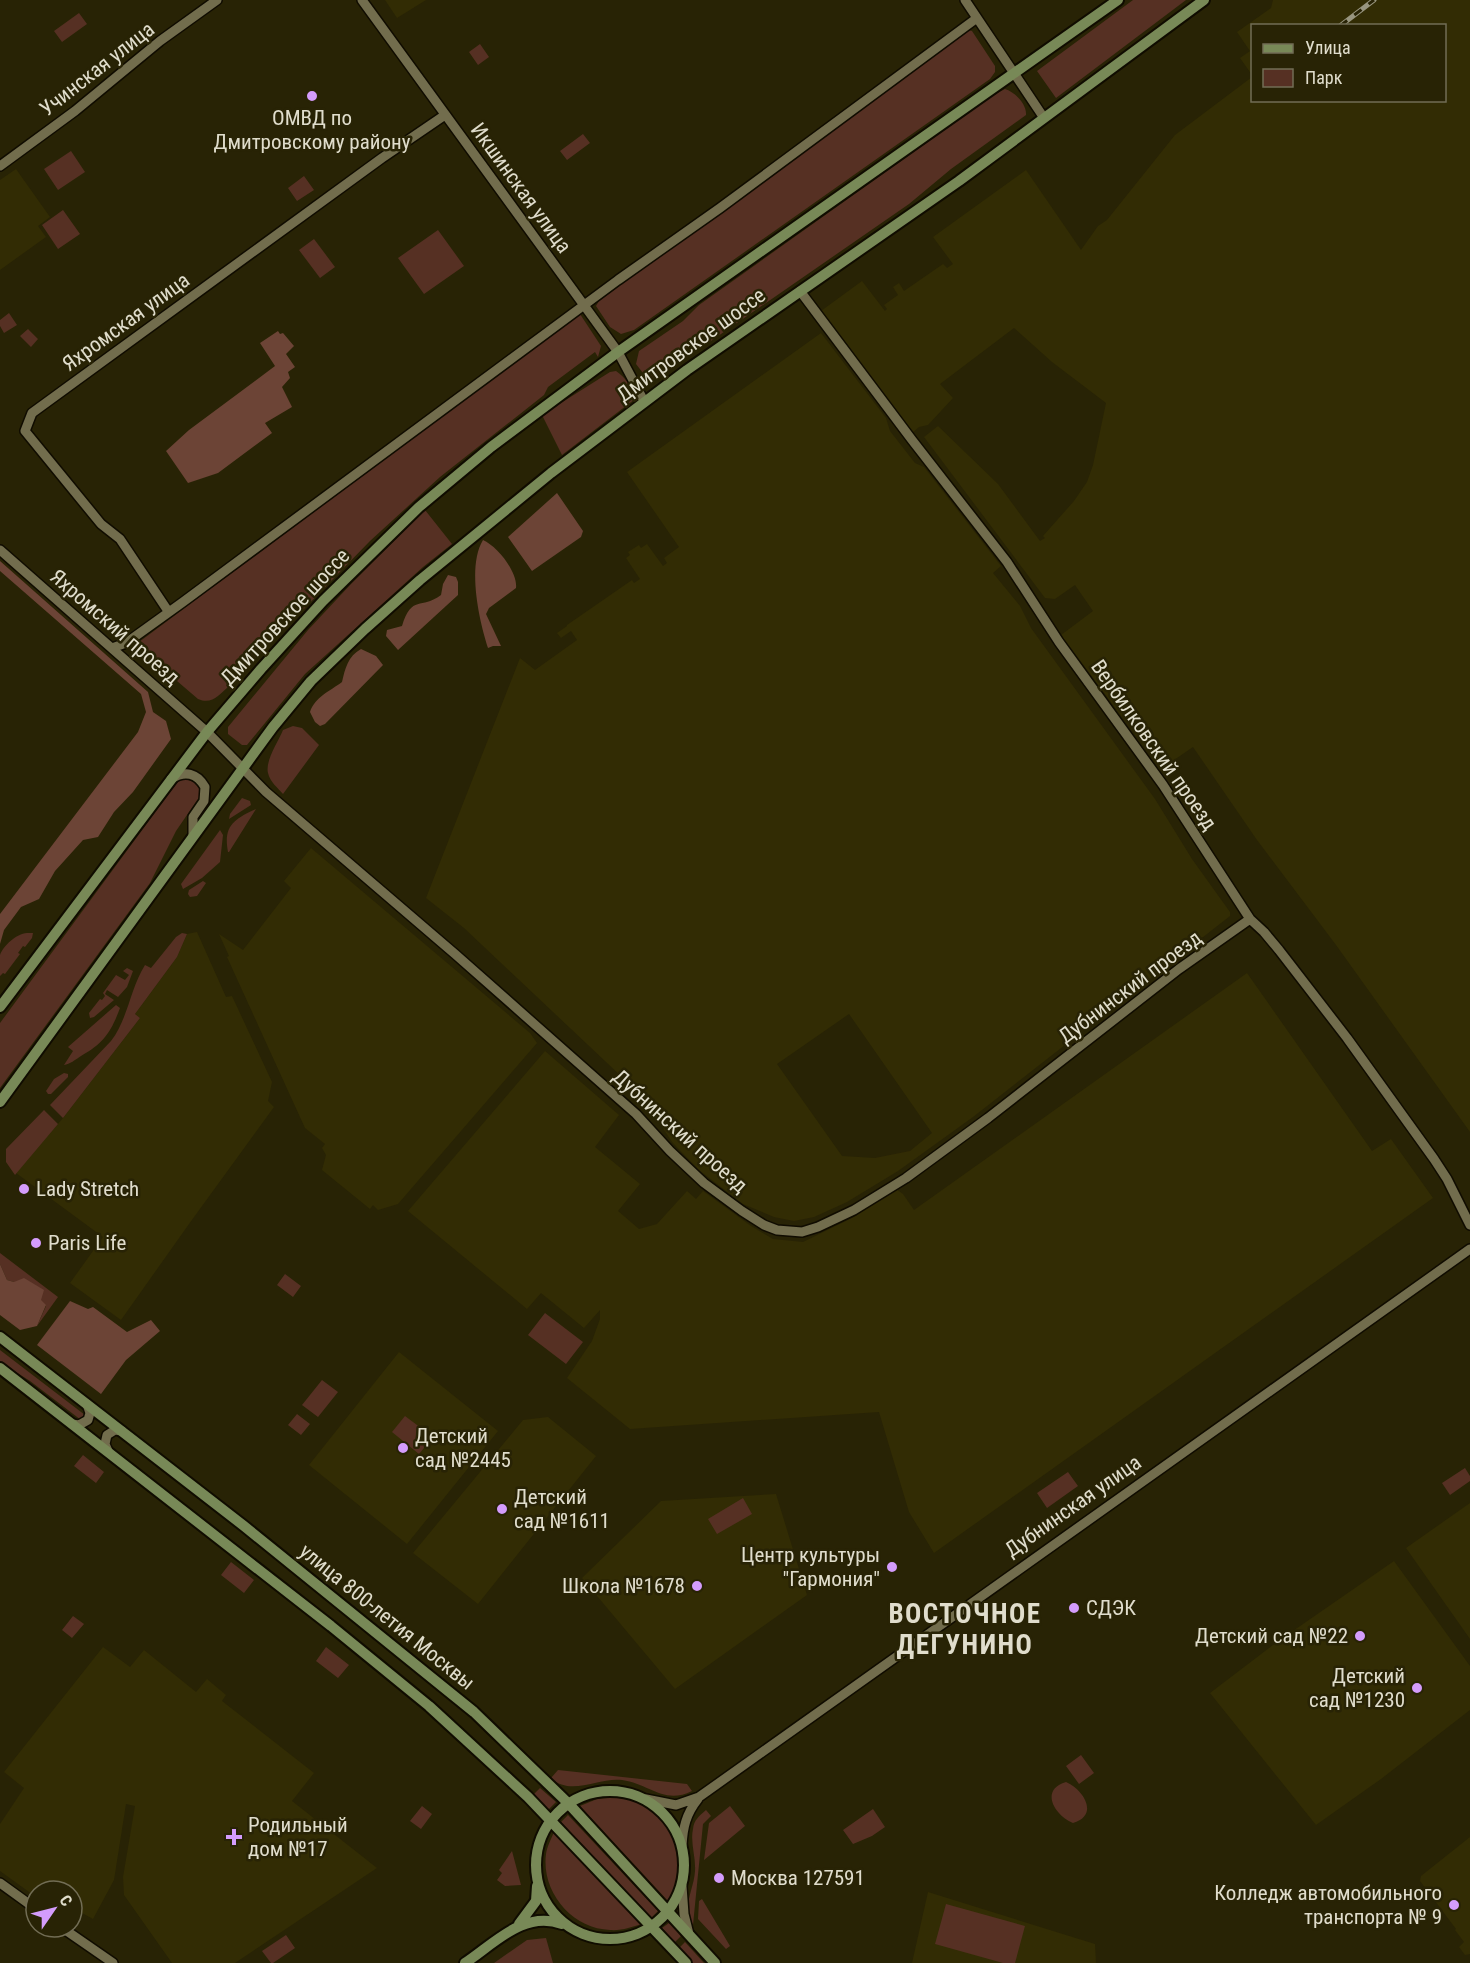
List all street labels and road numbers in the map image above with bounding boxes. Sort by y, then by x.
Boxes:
street label: Учинская улица [35,17,159,121]
street label: Икшинская улица [466,118,576,258]
street label: Яхромская улица [58,268,194,376]
street label: Дмитровское шоссе [612,283,770,407]
street label: Дмитровское шоссе [216,544,355,690]
street label: Яхромский проезд [45,564,185,690]
street label: Вербилковский проезд [1086,655,1222,835]
street label: Дубнинский проезд [1054,925,1206,1049]
street label: Дубнинский проезд [608,1064,752,1198]
street label: Дубнинская улица [1000,1450,1146,1562]
street label: улица 800-летия Москвы [295,1539,479,1695]

